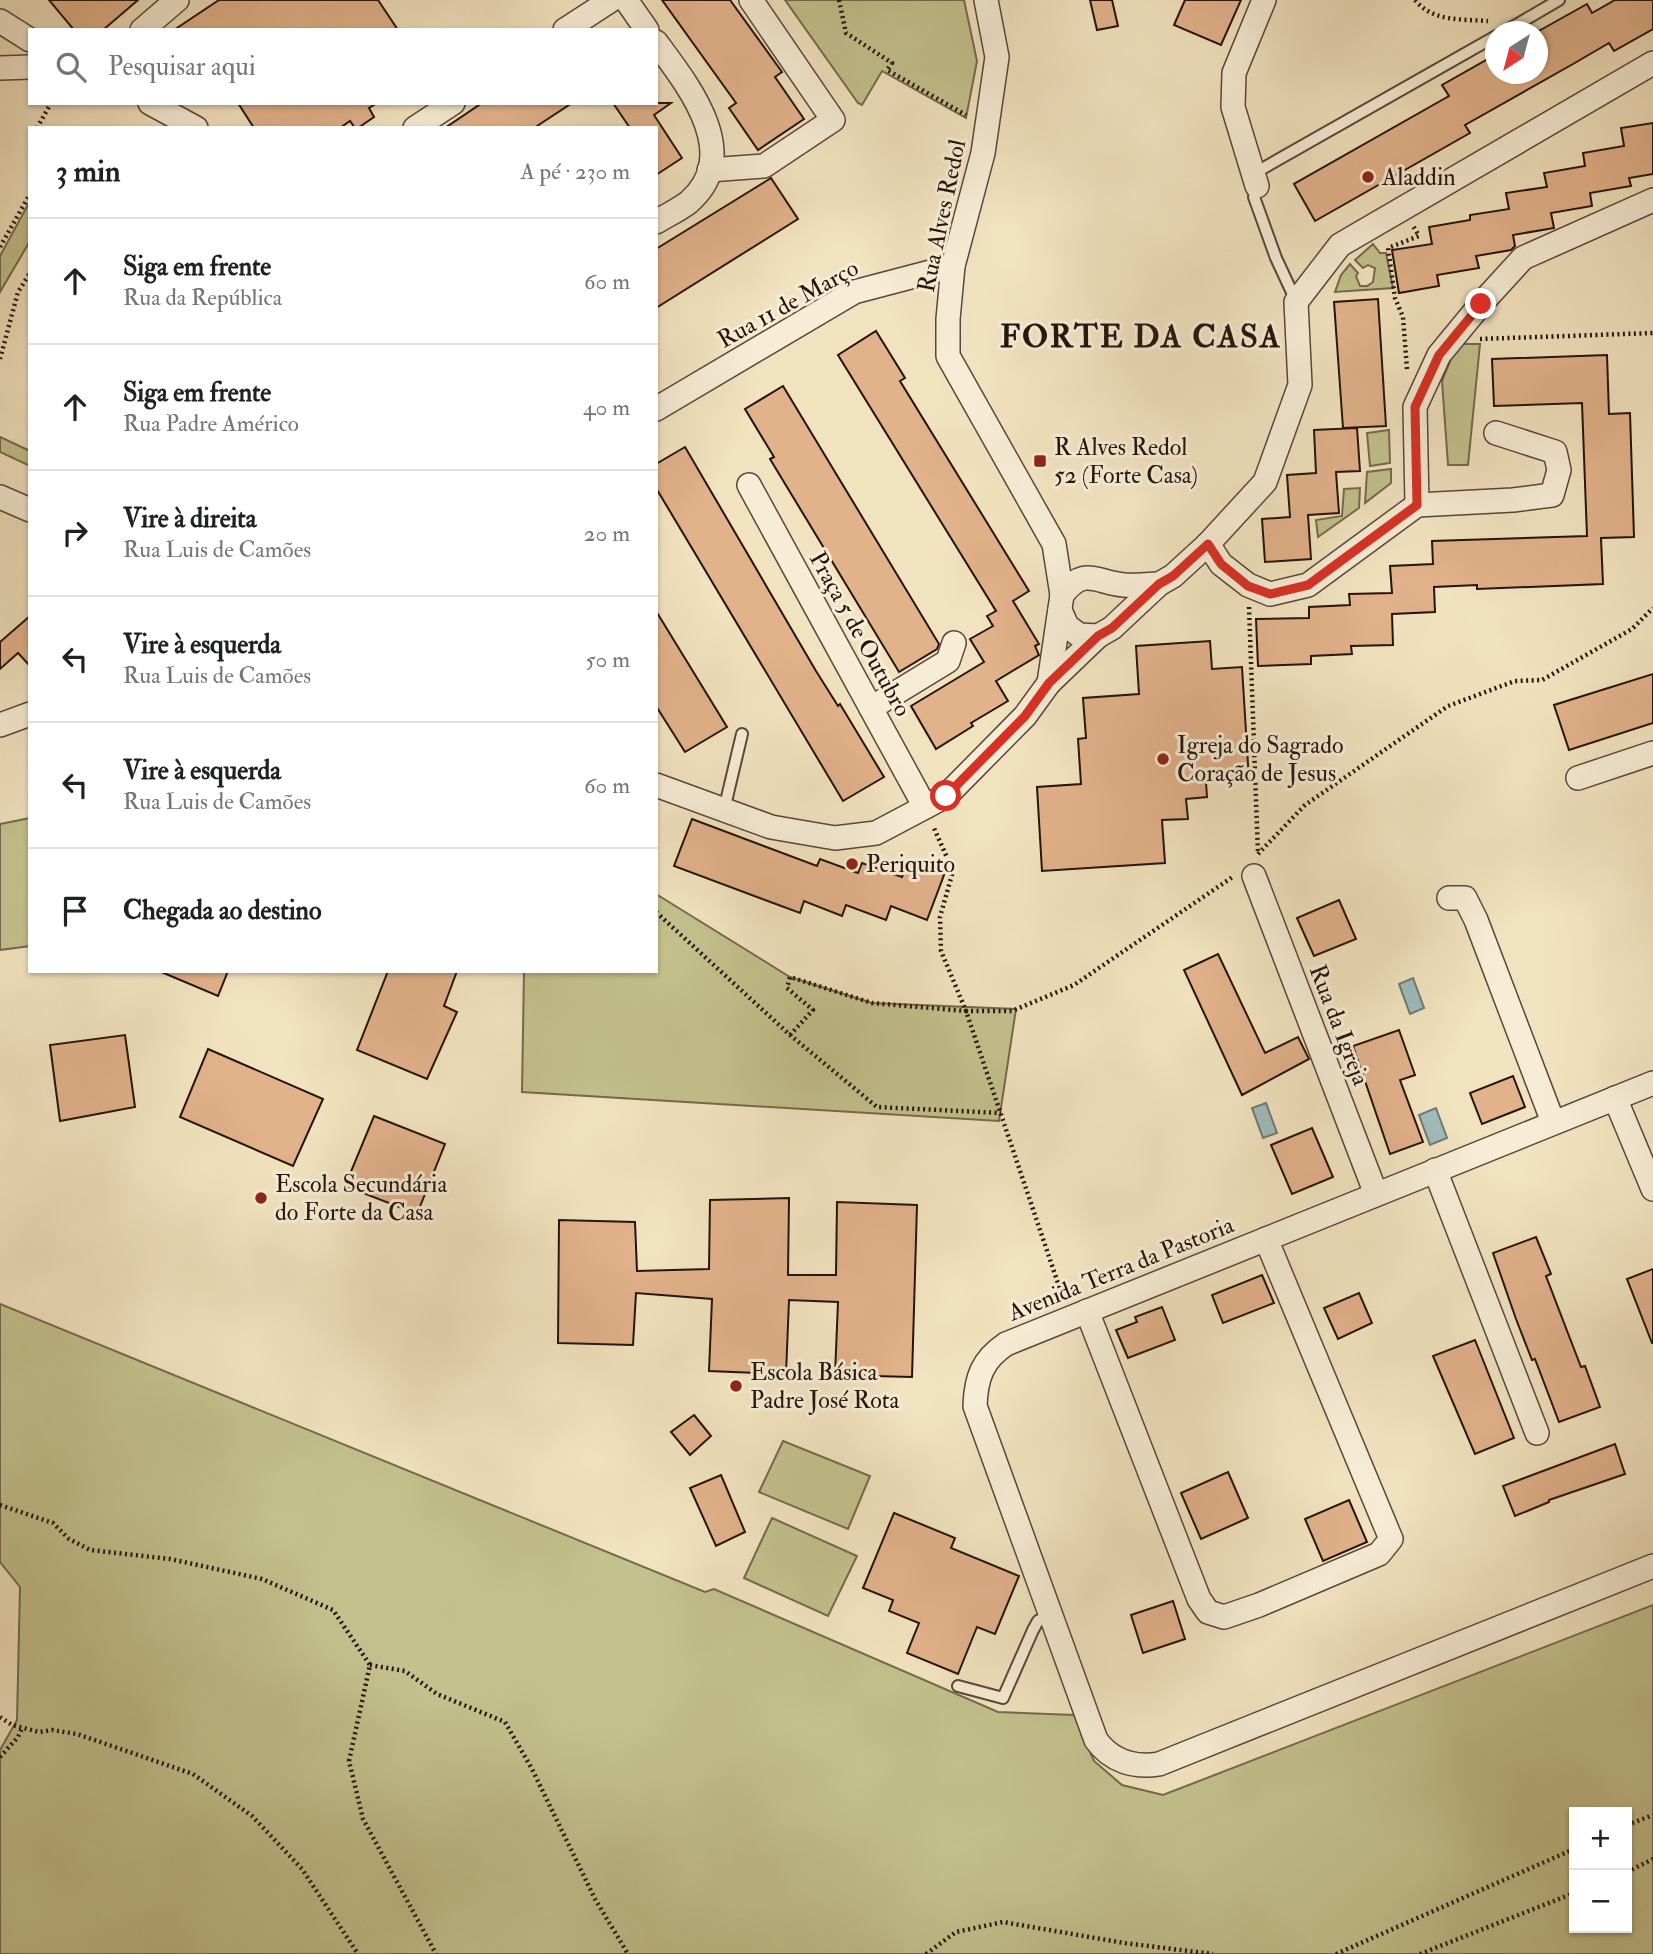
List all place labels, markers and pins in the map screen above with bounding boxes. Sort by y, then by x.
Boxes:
place label: Aladdin [1381,162,1456,193]
marker: Aladdin [1360,169,1376,185]
place label: R Alves Redol 52 (Forte Casa) [1054,432,1198,491]
marker: R Alves Redol 52 (Forte Casa) [1032,453,1048,469]
place label: Igreja do Sagrado Coração de Jesus [1177,730,1344,789]
marker: Igreja do Sagrado Coração de Jesus [1155,751,1171,767]
place label: Periquito [866,849,955,880]
marker: Periquito [844,856,860,872]
place label: Escola Secundária do Forte da Casa [275,1169,448,1228]
marker: Escola Secundária do Forte da Casa [253,1190,269,1206]
place label: Escola Básica Padre José Rota [750,1357,900,1416]
marker: Escola Básica Padre José Rota [728,1378,744,1394]

